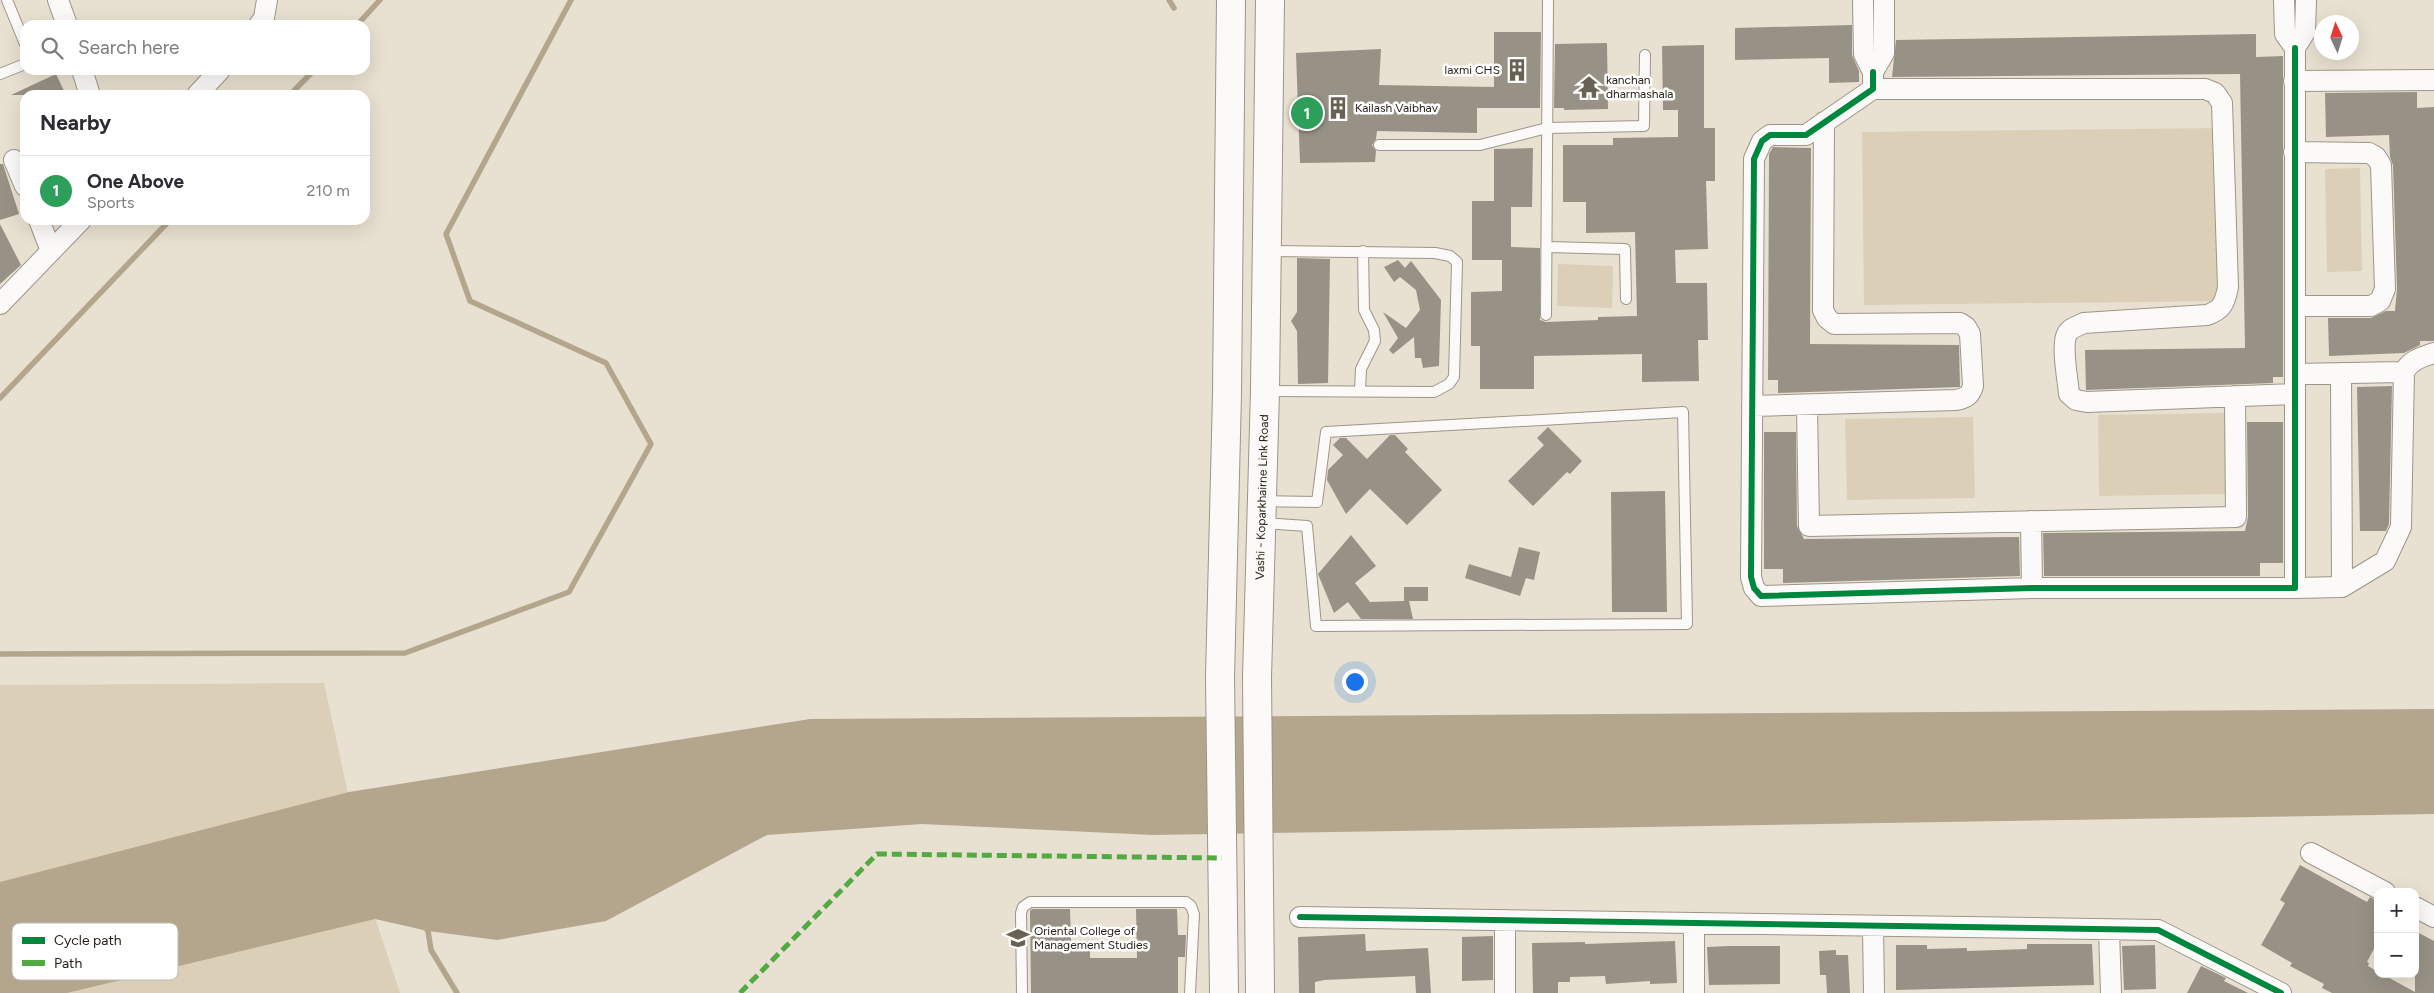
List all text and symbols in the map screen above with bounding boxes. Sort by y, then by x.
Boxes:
north arrow [2314,15,2359,60]
search box [20,20,370,75]
icon: search [38,34,66,62]
text: Search here [78,36,180,59]
building icon: laxmi CHS [1504,57,1530,83]
place label: laxmi CHS [1445,63,1500,77]
place label: kanchan dharmashala [1606,73,1673,101]
temple icon: kanchan dharmashala [1576,74,1602,100]
pin: 1 [1291,94,1323,132]
building icon: Kailash Vaibhav [1325,95,1351,121]
place label: Kailash Vaibhav [1355,101,1439,115]
text: Nearby [40,110,111,135]
text: One Above [87,170,184,193]
text: 1 [53,181,59,200]
text: 210 m [307,181,350,200]
text: Sports [87,193,134,212]
street label: Vashi - Koparkhairne Link Road [1253,414,1271,580]
your location [1342,669,1368,695]
map controls [2374,888,2419,978]
button: + [2374,888,2419,933]
legend [12,923,178,980]
place label: Oriental College of Management Studies [1034,924,1149,952]
school or university icon: Oriental College of Management Studies [1005,925,1031,951]
text: Cycle path [54,932,122,949]
button: − [2374,933,2419,978]
text: Path [54,955,82,972]

